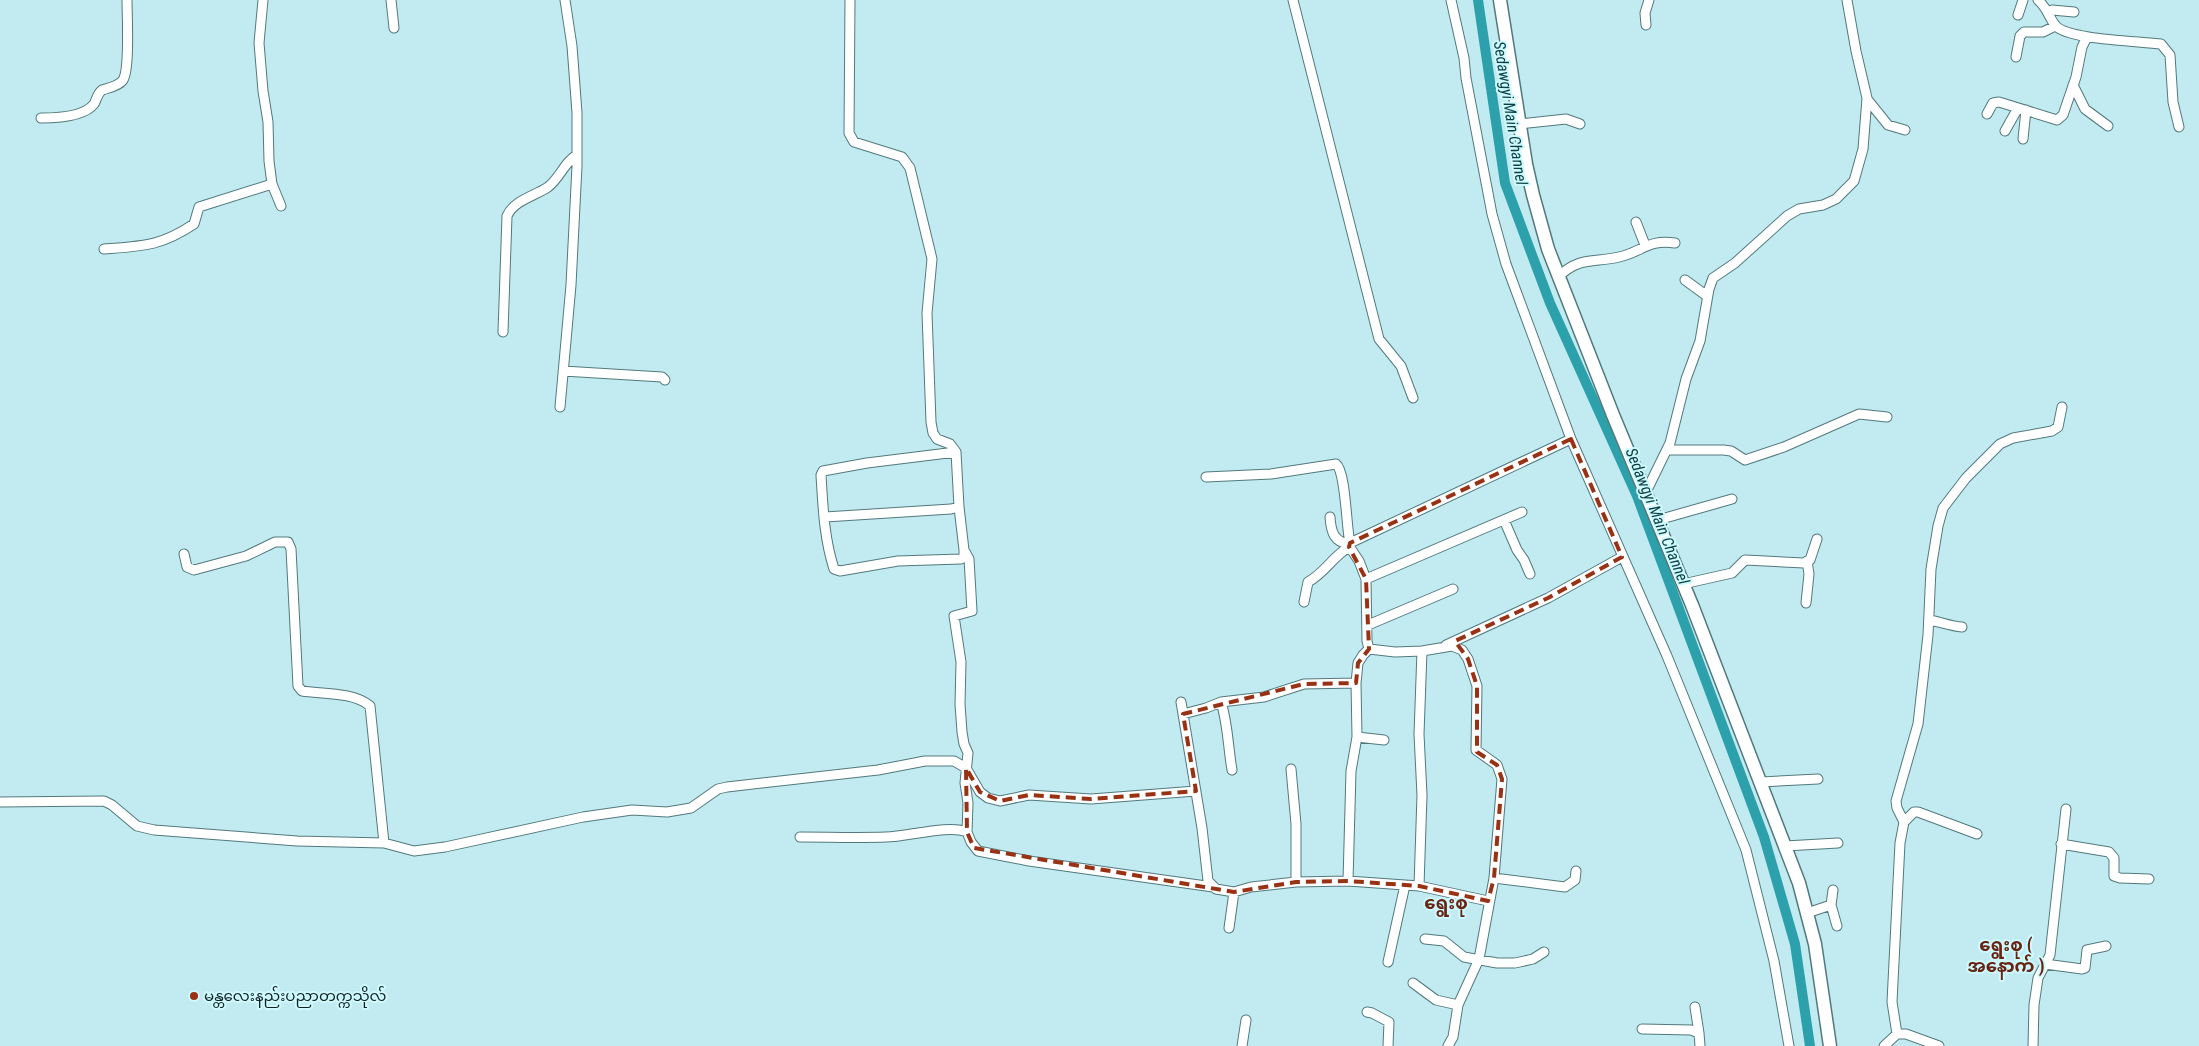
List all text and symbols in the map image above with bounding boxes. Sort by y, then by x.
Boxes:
water label: Sedawgyi Main Channel [1490,40,1531,187]
water label: Sedawgyi Main Channel [1622,445,1694,588]
district label: ရွေးစု [1424,892,1468,917]
district label: ရွေးစု ( အနောက် ) [1967,934,2045,980]
place label: မန္တလေးနည်းပညာတက္ကသိုလ် [204,986,387,1008]
marker: မန္တလေးနည်းပညာတက္ကသိုလ် [188,990,200,1002]

